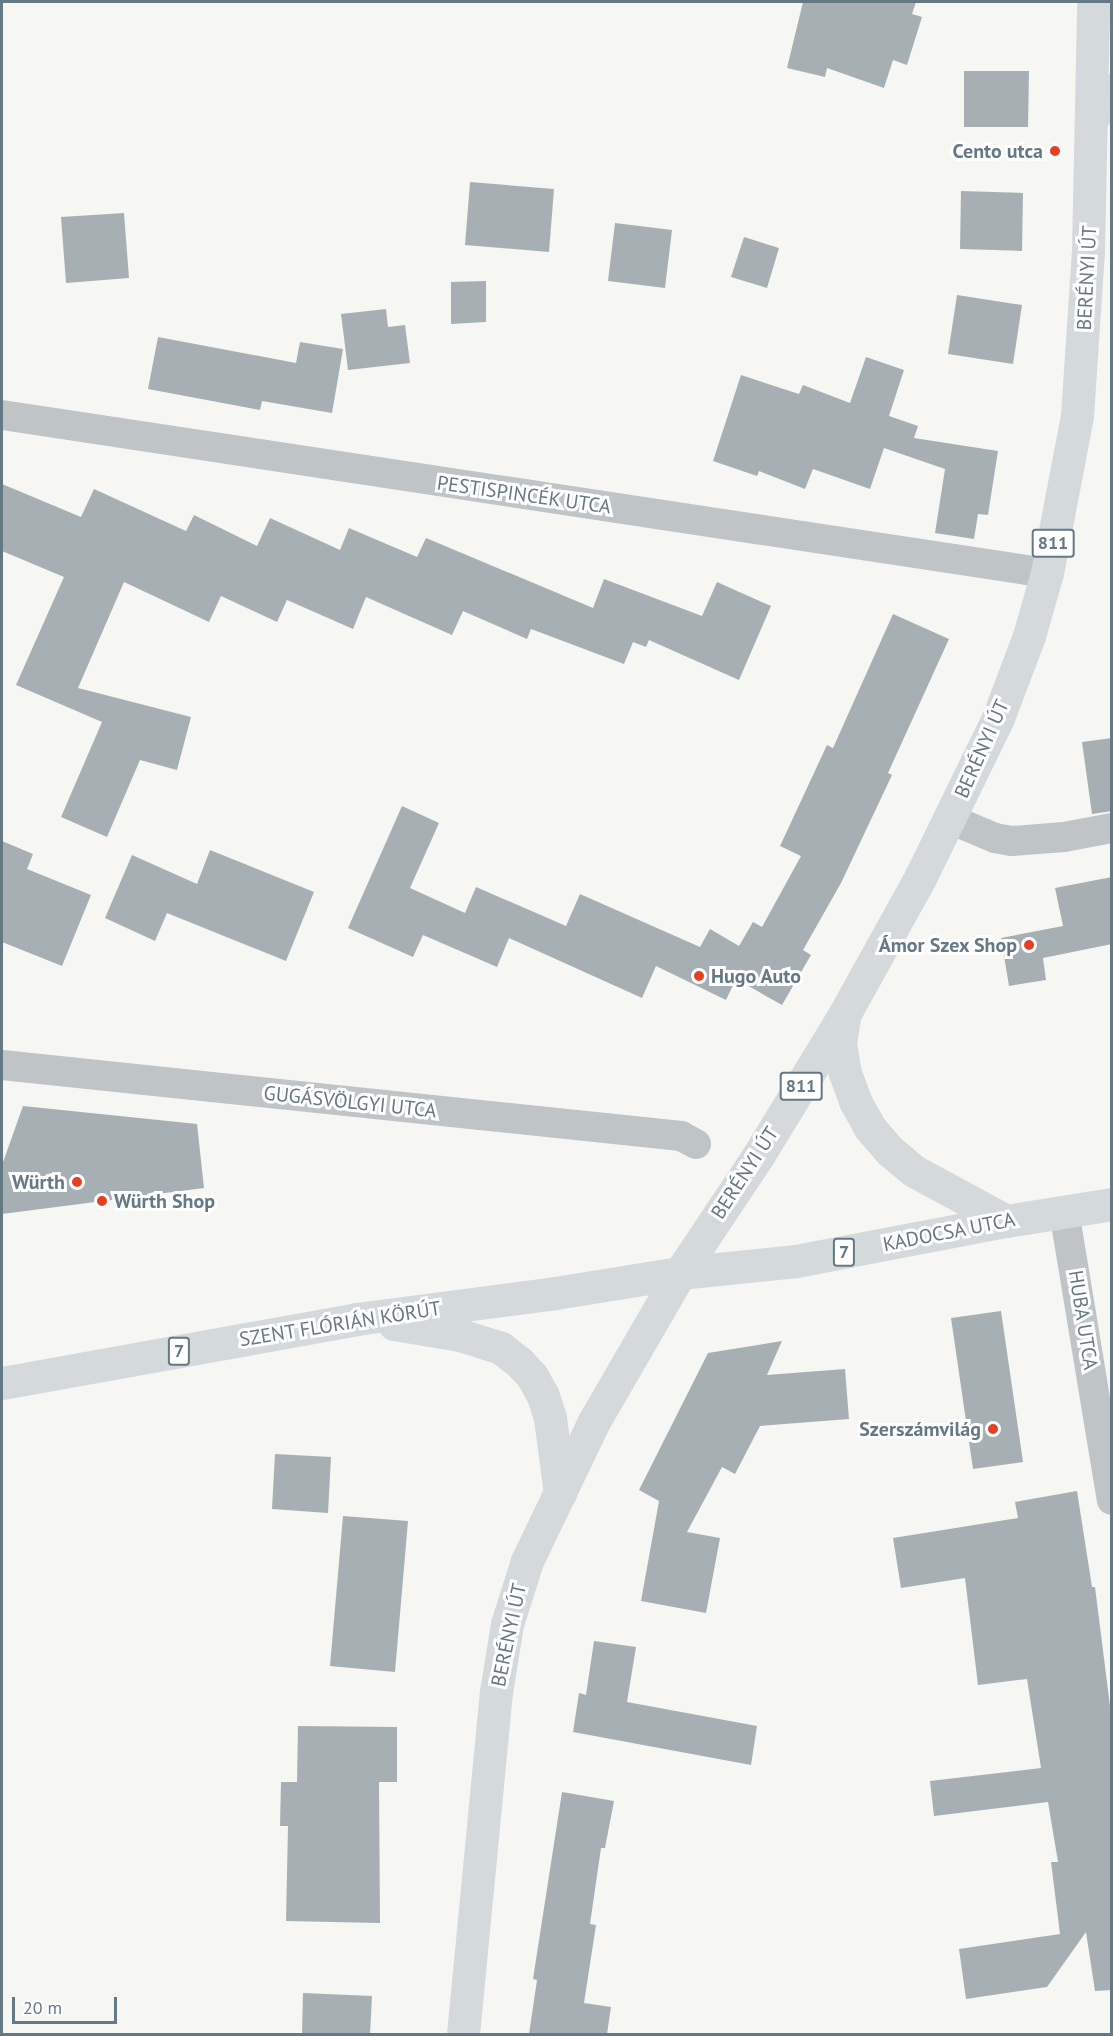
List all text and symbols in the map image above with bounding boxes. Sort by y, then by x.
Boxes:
place label: Cento utca [953,139,1043,163]
marker: Cento utca [1048,144,1062,158]
street label: BERÉNYI ÚT [1072,225,1102,331]
street label: PESTISPINCÉK UTCA [435,471,613,519]
road number: 811 [1030,528,1076,558]
street label: BERÉNYI ÚT [950,696,1014,802]
place label: Ámor Szex Shop [878,933,1017,957]
marker: Ámor Szex Shop [1022,938,1036,952]
place label: Hugo Auto [711,964,802,988]
marker: Hugo Auto [692,969,706,983]
road number: 811 [778,1071,824,1101]
street label: GUGÁSVÖLGYI UTCA [262,1081,438,1123]
street label: BERÉNYI ÚT [706,1122,784,1224]
place label: Würth [12,1170,65,1194]
marker: Würth [70,1175,84,1189]
place label: Würth Shop [114,1189,215,1213]
marker: Würth Shop [95,1194,109,1208]
street label: KADOCSA UTCA [881,1207,1017,1257]
road number: 7 [832,1237,856,1267]
street label: HUBA UTCA [1063,1268,1103,1372]
street label: SZENT FLÓRIÁN KÖRÚT [237,1296,443,1352]
road number: 7 [167,1336,191,1366]
place label: Szerszámvilág [859,1417,981,1441]
marker: Szerszámvilág [986,1422,1000,1436]
street label: BERÉNYI ÚT [486,1581,532,1689]
scale bar [15,1985,120,2023]
text: 20 m [23,1996,62,2019]

